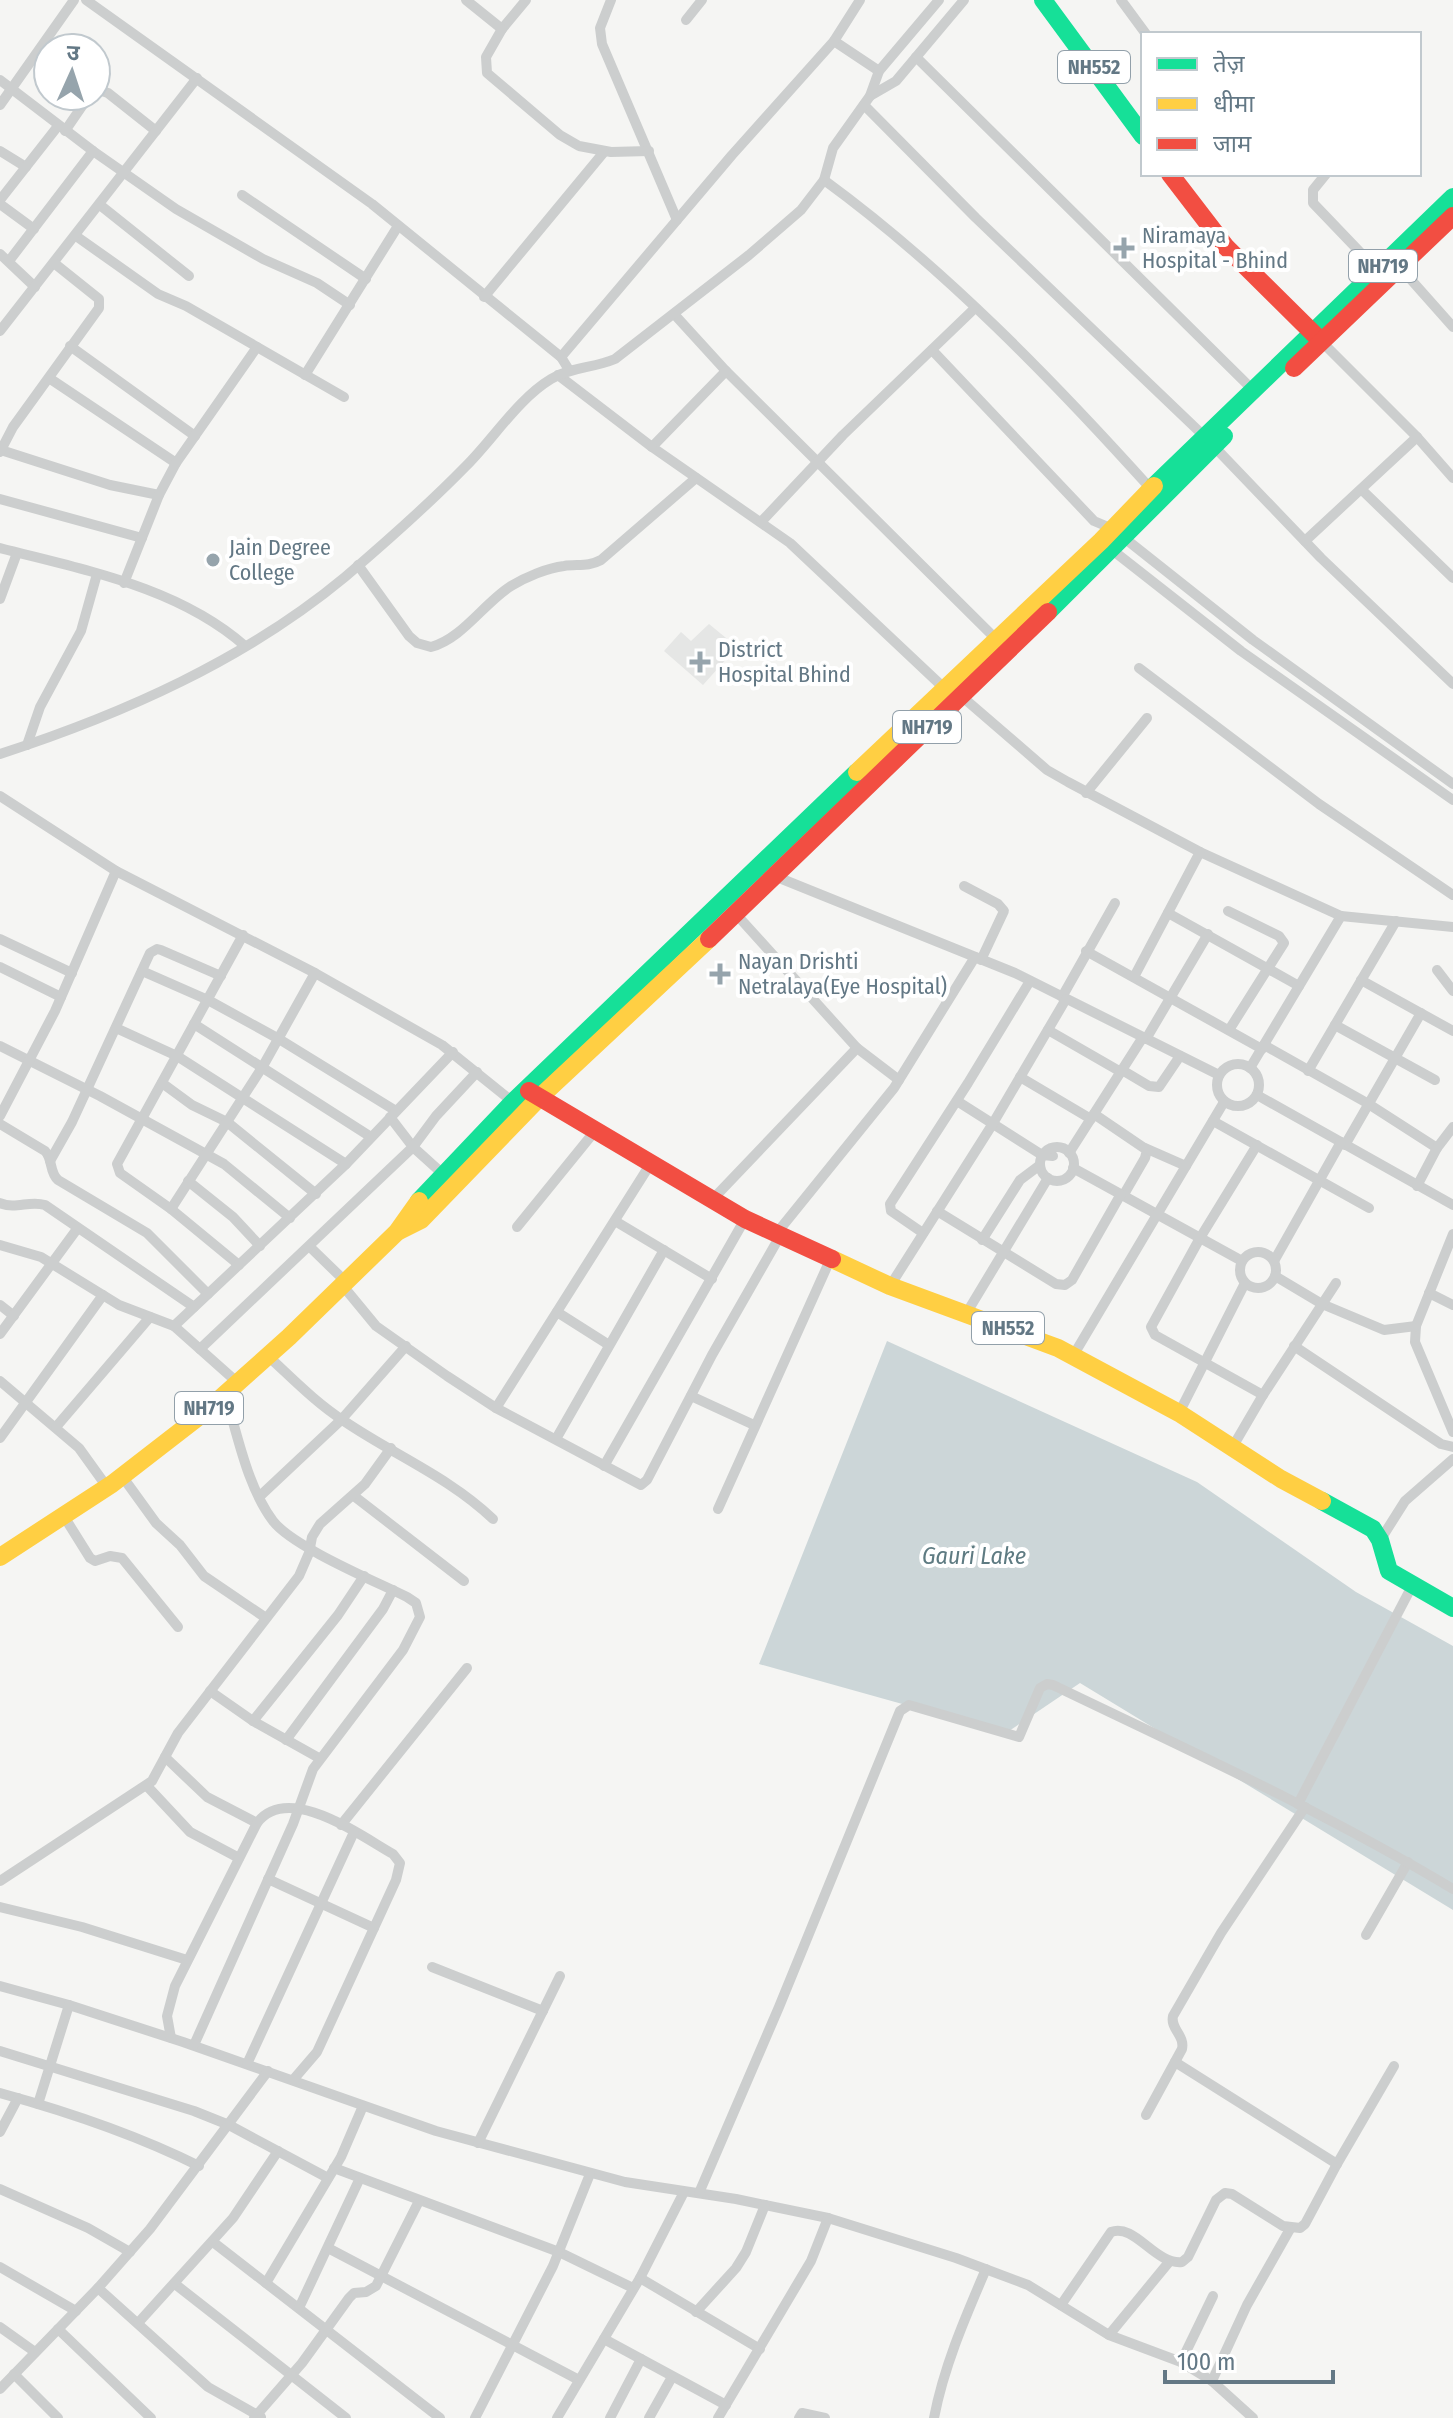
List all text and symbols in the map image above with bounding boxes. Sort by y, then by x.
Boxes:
north arrow [32,32,112,112]
legend [1141,32,1421,176]
text: उ [66,39,81,66]
text: तेज़ [1213,50,1246,78]
road number: NH552 [1058,51,1130,83]
text: धीमा [1213,90,1255,118]
text: जाम [1213,130,1252,158]
place label: Niramaya Hospital - Bhind [1142,222,1288,274]
marker: Niramaya Hospital - Bhind [1113,237,1135,259]
road number: NH719 [1349,250,1417,282]
place label: Jain Degree College [229,534,331,586]
marker: Jain Degree College [204,551,222,569]
place label: District Hospital Bhind [718,636,851,688]
marker: District Hospital Bhind [689,651,711,673]
road number: NH719 [893,711,961,743]
place label: Nayan Drishti Netralaya(Eye Hospital) [738,948,947,1000]
marker: Nayan Drishti Netralaya(Eye Hospital) [709,963,731,985]
road number: NH552 [972,1312,1044,1344]
road number: NH719 [175,1392,243,1424]
water label: Gauri Lake [922,1542,1026,1570]
scale bar [1165,2334,1333,2384]
text: 100 m [1177,2348,1235,2376]

